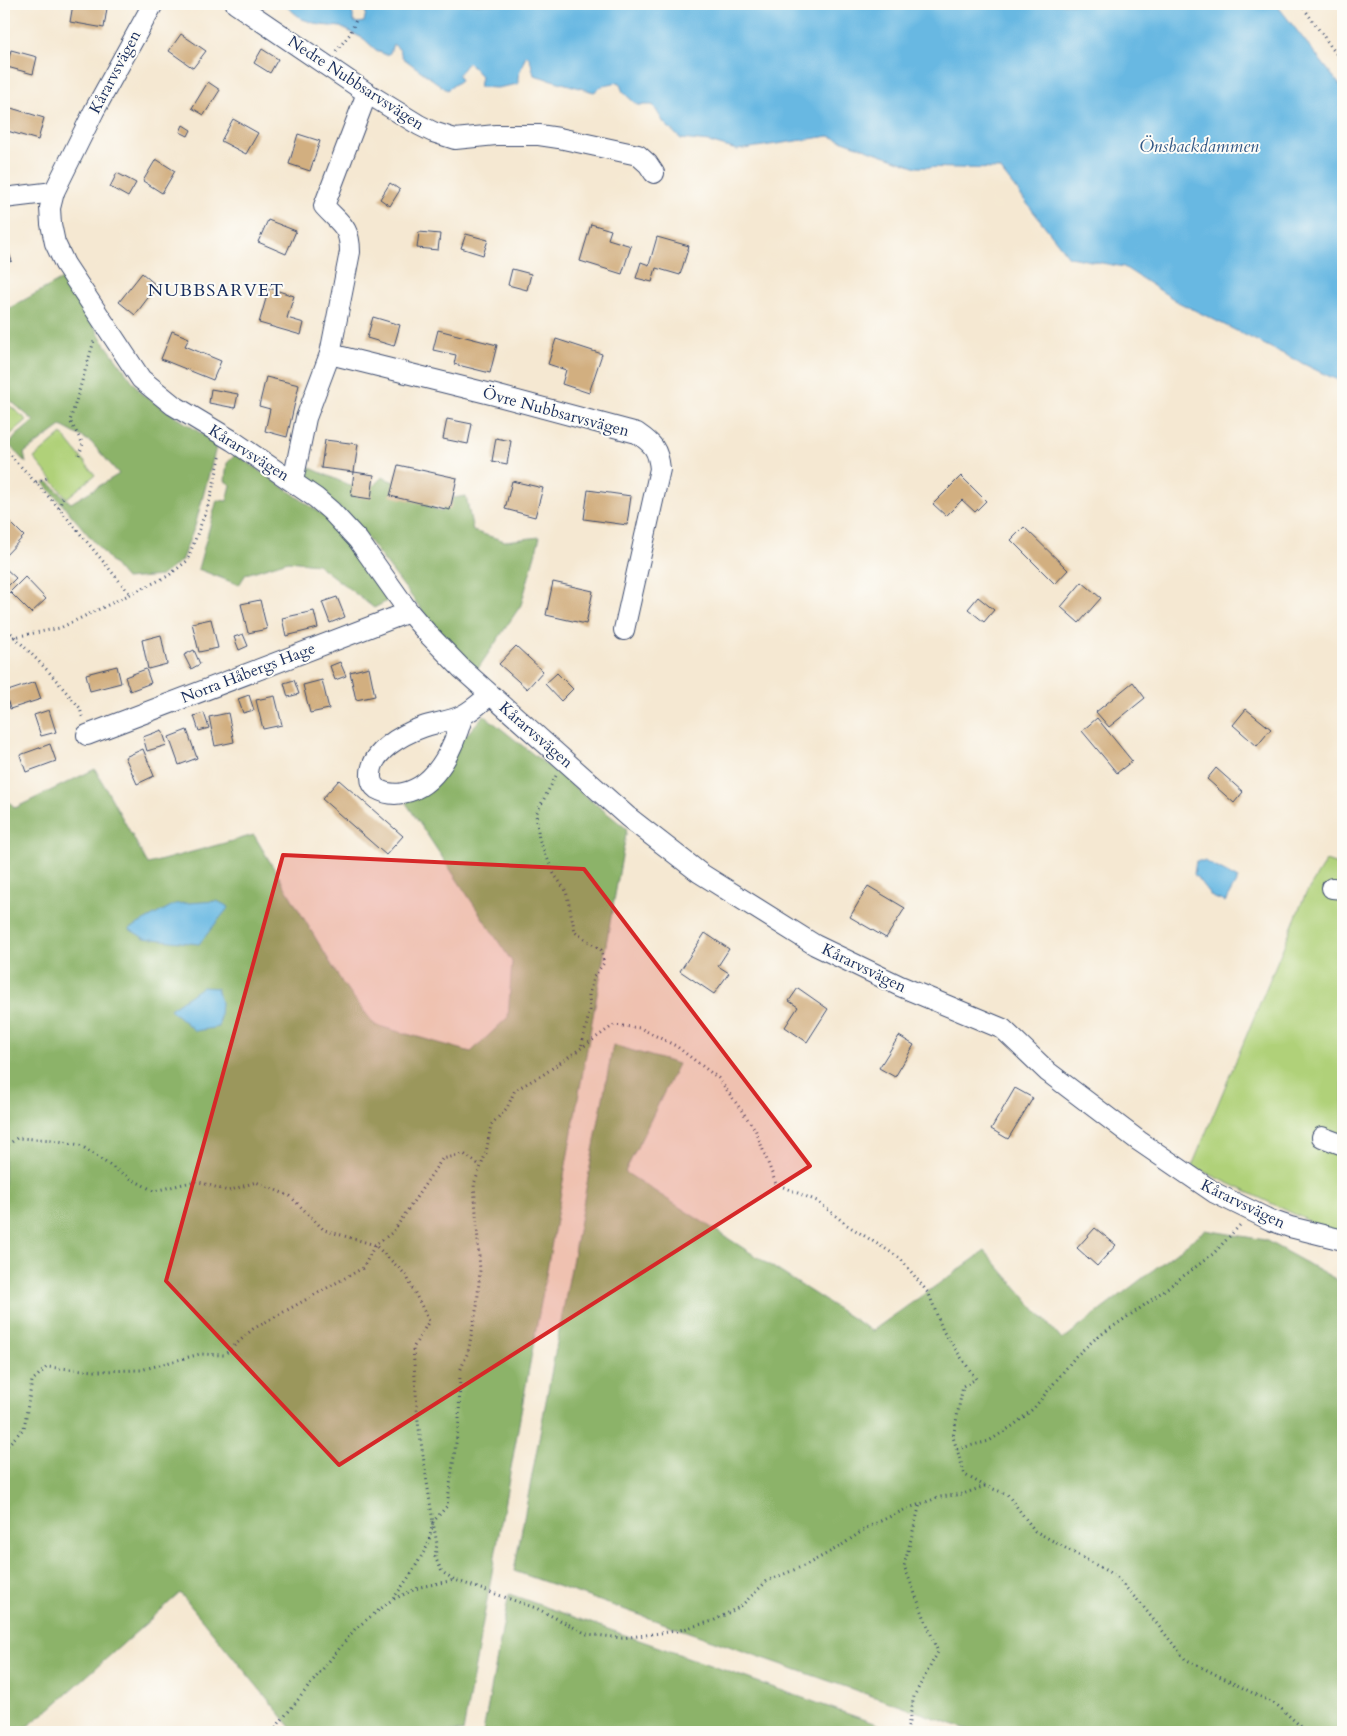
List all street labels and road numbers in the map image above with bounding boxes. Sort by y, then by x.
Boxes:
street label: Kårarvsvägen [84,27,146,117]
street label: Nedre Nubbsarvsvägen [284,31,428,135]
street label: Övre Nubbsarvsvägen [480,382,632,442]
street label: Kårarvsvägen [204,419,294,487]
street label: Norra Håbergs Hage [178,637,318,709]
street label: Kårarvsvägen [494,697,578,773]
street label: Kårarvsvägen [818,938,910,998]
street label: Kårarvsvägen [1197,1174,1289,1234]

